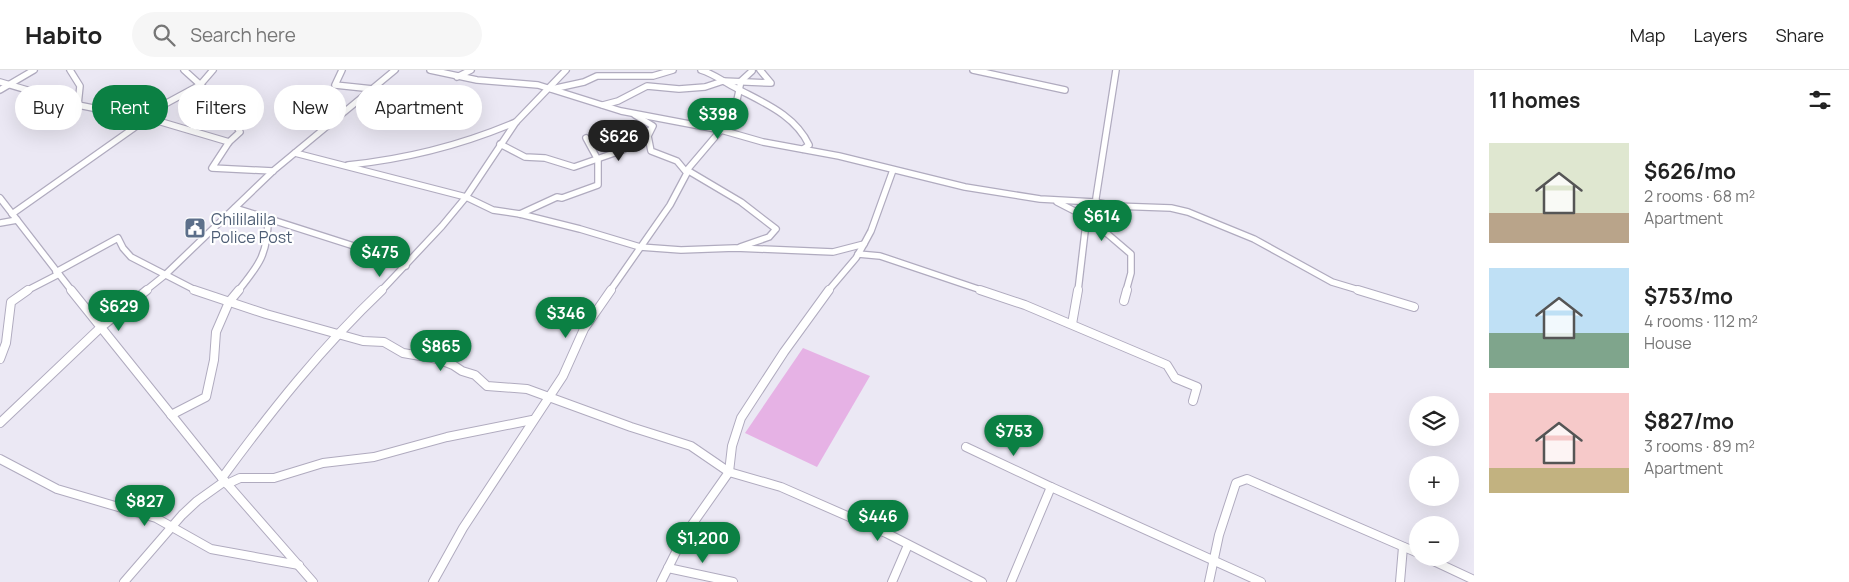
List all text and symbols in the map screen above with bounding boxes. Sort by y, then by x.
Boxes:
search box [132,12,482,57]
text: Habito [25,18,102,51]
icon: search [150,21,178,49]
text: Search here [190,22,296,48]
text: Map [1630,23,1665,47]
text: Layers [1693,23,1747,47]
text: Share [1775,23,1824,47]
chip: Buy [15,85,82,130]
chip: Rent [92,85,168,130]
chip: Filters [178,85,264,130]
chip: New [274,85,346,130]
chip: Apartment [356,85,482,130]
text: 11 homes [1489,86,1580,114]
icon: filters [1806,86,1834,114]
pin: $398 [688,98,748,140]
text: $398 [698,103,738,125]
pin: $626 [589,119,649,162]
text: $626 [599,125,639,147]
text: $626/mo [1644,157,1736,185]
icon: home [1529,163,1589,223]
text: 2 rooms · 68 m² [1644,185,1755,207]
pin: $614 [1072,200,1132,242]
text: $614 [1084,205,1120,227]
text: Apartment [1644,207,1723,229]
place label: Chililalila Police Post [211,208,293,248]
public building icon: Chililalila Police Post [183,216,207,240]
pin: $475 [350,236,410,278]
text: $475 [361,241,399,263]
text: $753/mo [1644,282,1733,310]
icon: home [1529,288,1589,348]
pin: $629 [89,290,149,332]
text: $629 [99,295,139,317]
pin: $346 [536,296,596,339]
text: $346 [546,302,586,324]
text: 4 rooms · 112 m² [1644,310,1758,332]
pin: $865 [411,330,471,372]
text: House [1644,332,1692,354]
text: $865 [421,335,461,357]
map controls [1409,396,1459,566]
button: layers [1409,396,1459,446]
text: $827/mo [1644,407,1734,435]
icon: home [1529,413,1589,473]
pin: $753 [984,414,1044,457]
text: $753 [995,420,1033,442]
text: 3 rooms · 89 m² [1644,435,1755,457]
button: + [1409,456,1459,506]
text: Apartment [1644,457,1723,479]
pin: $827 [115,484,175,527]
text: $827 [126,490,164,512]
pin: $446 [848,500,908,542]
text: $446 [858,505,898,527]
button: − [1409,516,1459,566]
pin: $1,200 [662,522,744,564]
text: $1,200 [677,527,729,549]

